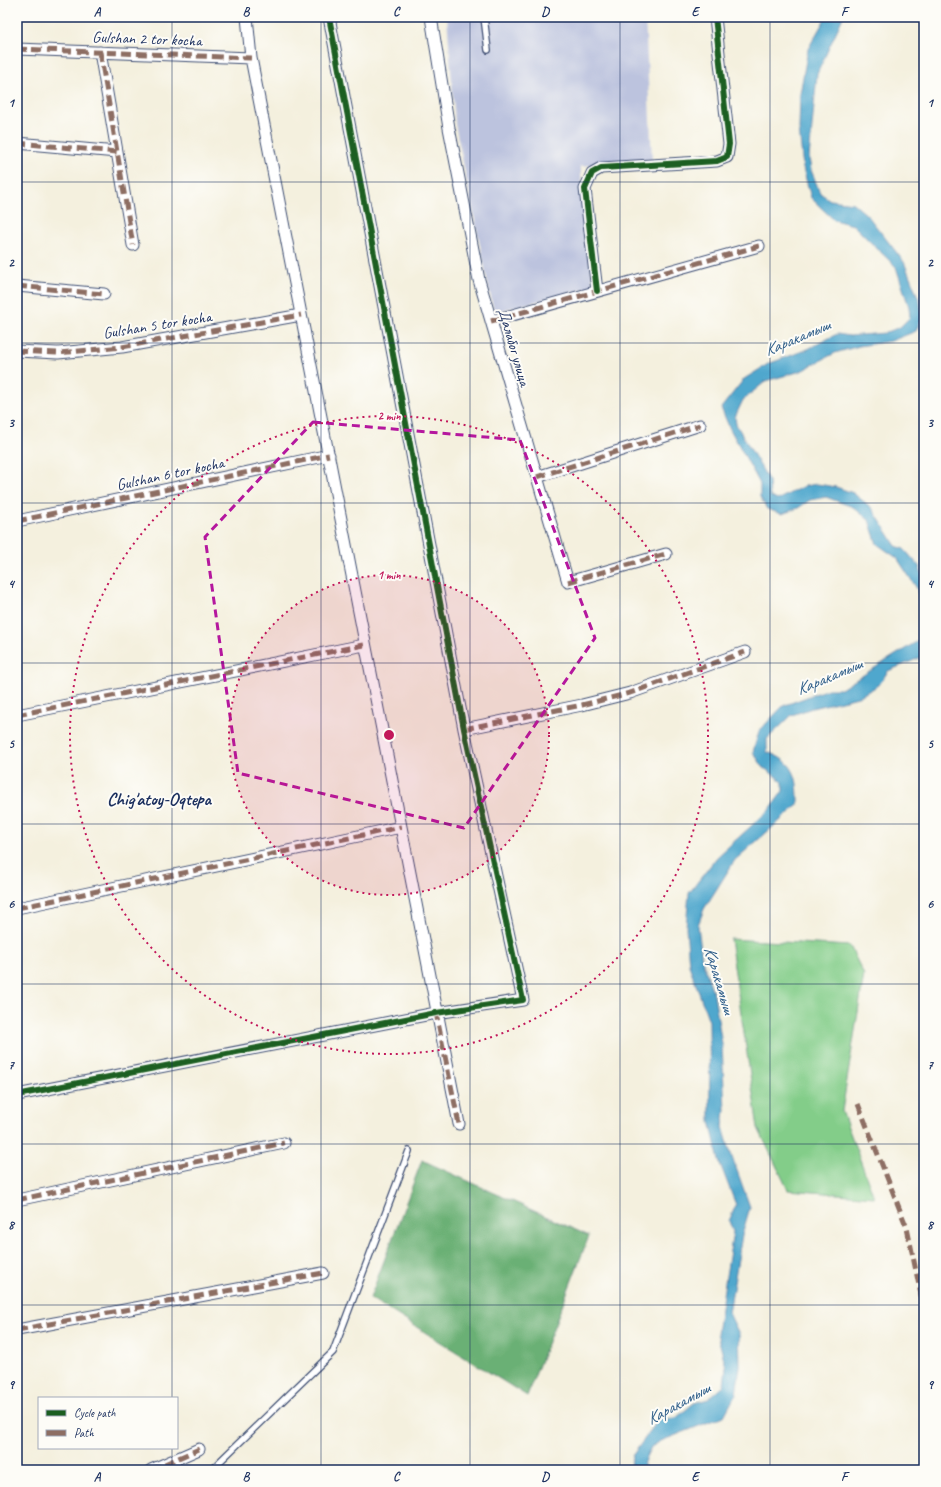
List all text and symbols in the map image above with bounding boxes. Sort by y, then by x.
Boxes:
text: A [94,4,102,20]
text: B [243,4,251,20]
text: C [393,4,401,20]
text: D [541,4,550,20]
text: E [692,4,701,20]
text: F [841,4,850,20]
street label: Gulshan 2 tor kocha [92,27,203,51]
text: 1 [8,95,16,111]
text: 1 [927,95,935,111]
text: 2 [8,255,15,271]
text: 2 [927,255,934,271]
street label: Gulshan 5 tor kocha [102,306,214,343]
street label: Далабог улица [493,306,535,390]
water label: Каракамыш [761,313,835,361]
text: 2 min [378,408,401,424]
text: 3 [8,415,15,431]
text: 3 [927,415,934,431]
street label: Gulshan 6 tor kocha [115,453,227,495]
text: 1 min [378,567,401,583]
text: 4 [8,576,16,592]
text: 4 [927,576,935,592]
water label: Каракамыш [793,652,867,700]
centre of rings [382,728,396,742]
text: 5 [8,736,15,752]
text: 5 [927,736,934,752]
district label: Chig'atoy-Oqtepa [107,788,213,810]
text: 6 [8,896,15,912]
text: 6 [927,896,934,912]
water label: Каракамыш [699,944,740,1018]
text: 7 [8,1057,15,1073]
text: 7 [927,1057,934,1073]
text: 8 [8,1217,16,1233]
text: 8 [927,1217,935,1233]
water label: Каракамыш [643,1376,715,1429]
text: 9 [8,1377,15,1393]
text: 9 [927,1377,934,1393]
legend [38,1397,178,1449]
text: Cycle path [74,1405,116,1421]
text: Path [74,1425,94,1441]
text: A [94,1469,102,1485]
text: B [243,1469,251,1485]
text: C [393,1469,401,1485]
text: D [541,1469,550,1485]
text: E [692,1469,701,1485]
text: F [841,1469,850,1485]

